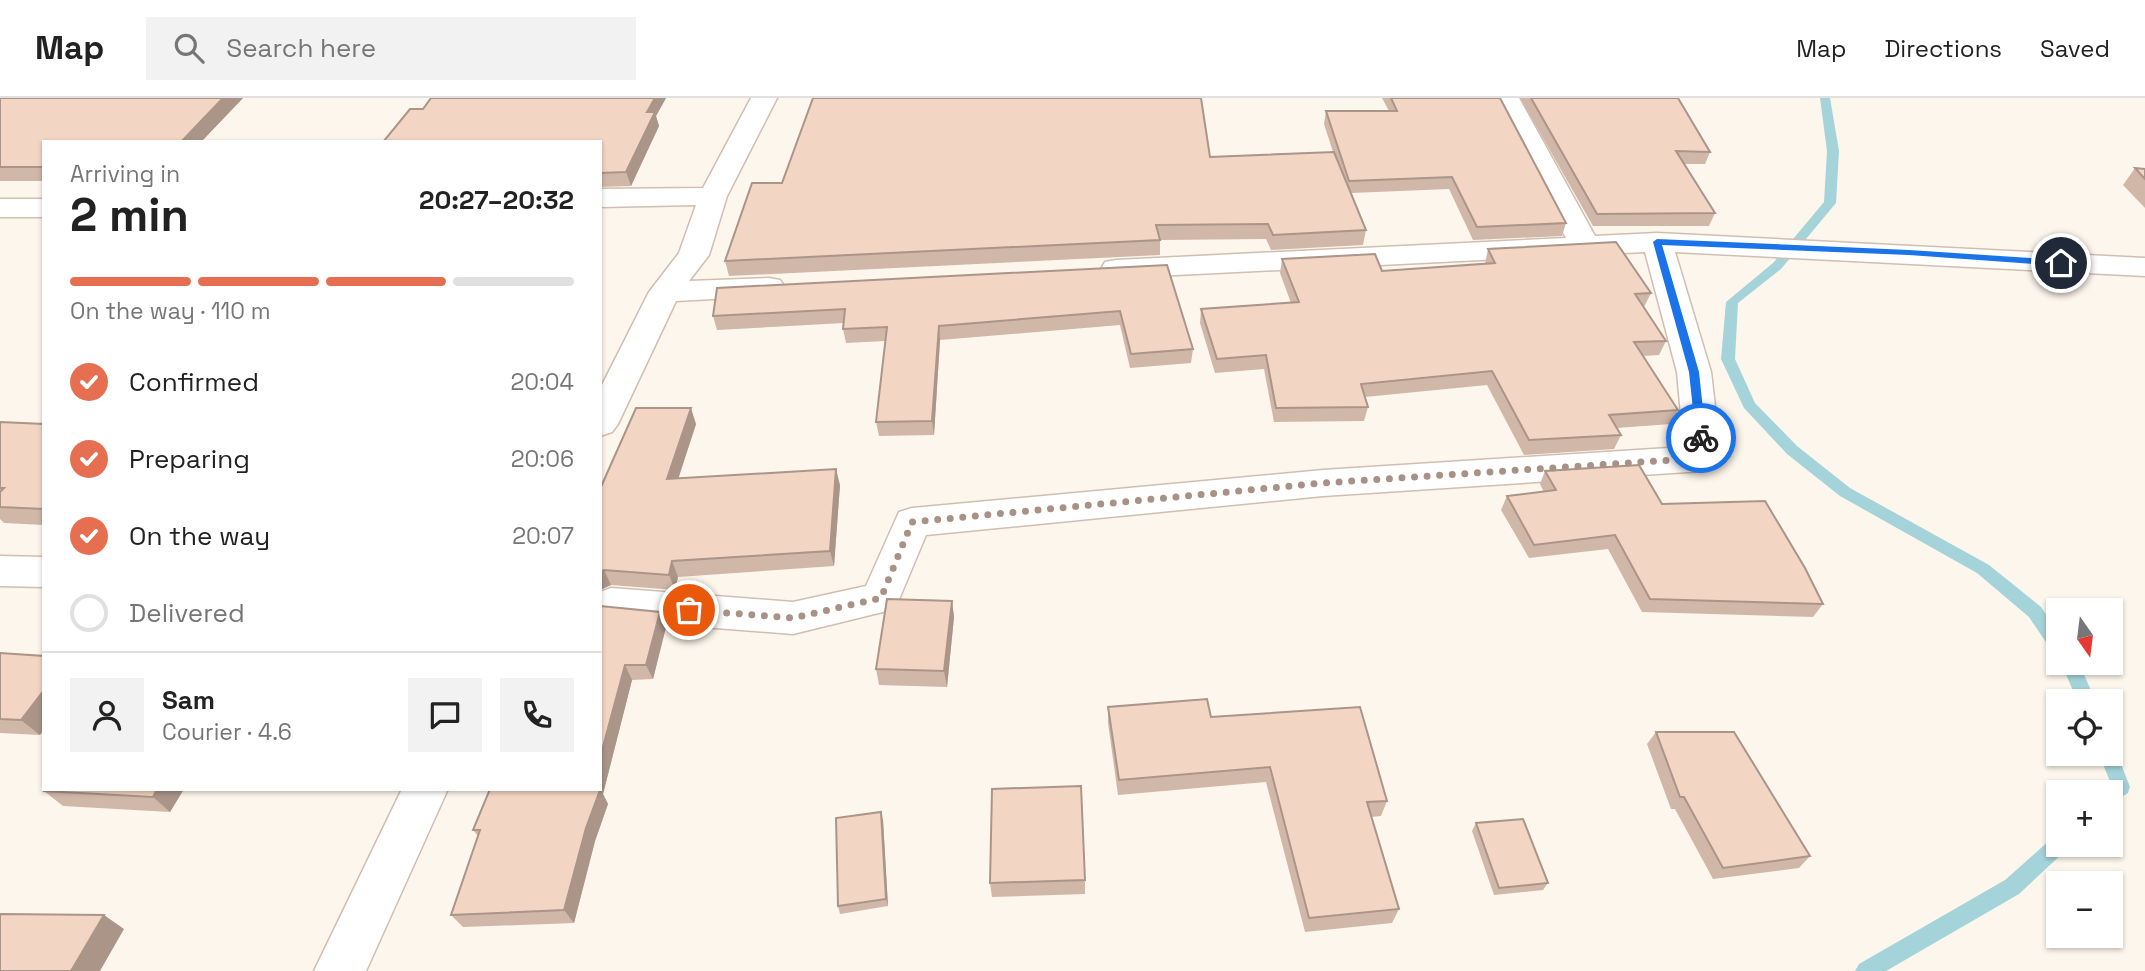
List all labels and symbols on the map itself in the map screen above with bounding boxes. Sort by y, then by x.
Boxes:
pin [2031,233,2091,293]
courier [1666,403,1736,473]
pin [659,580,719,640]
north arrow [2046,598,2123,676]

